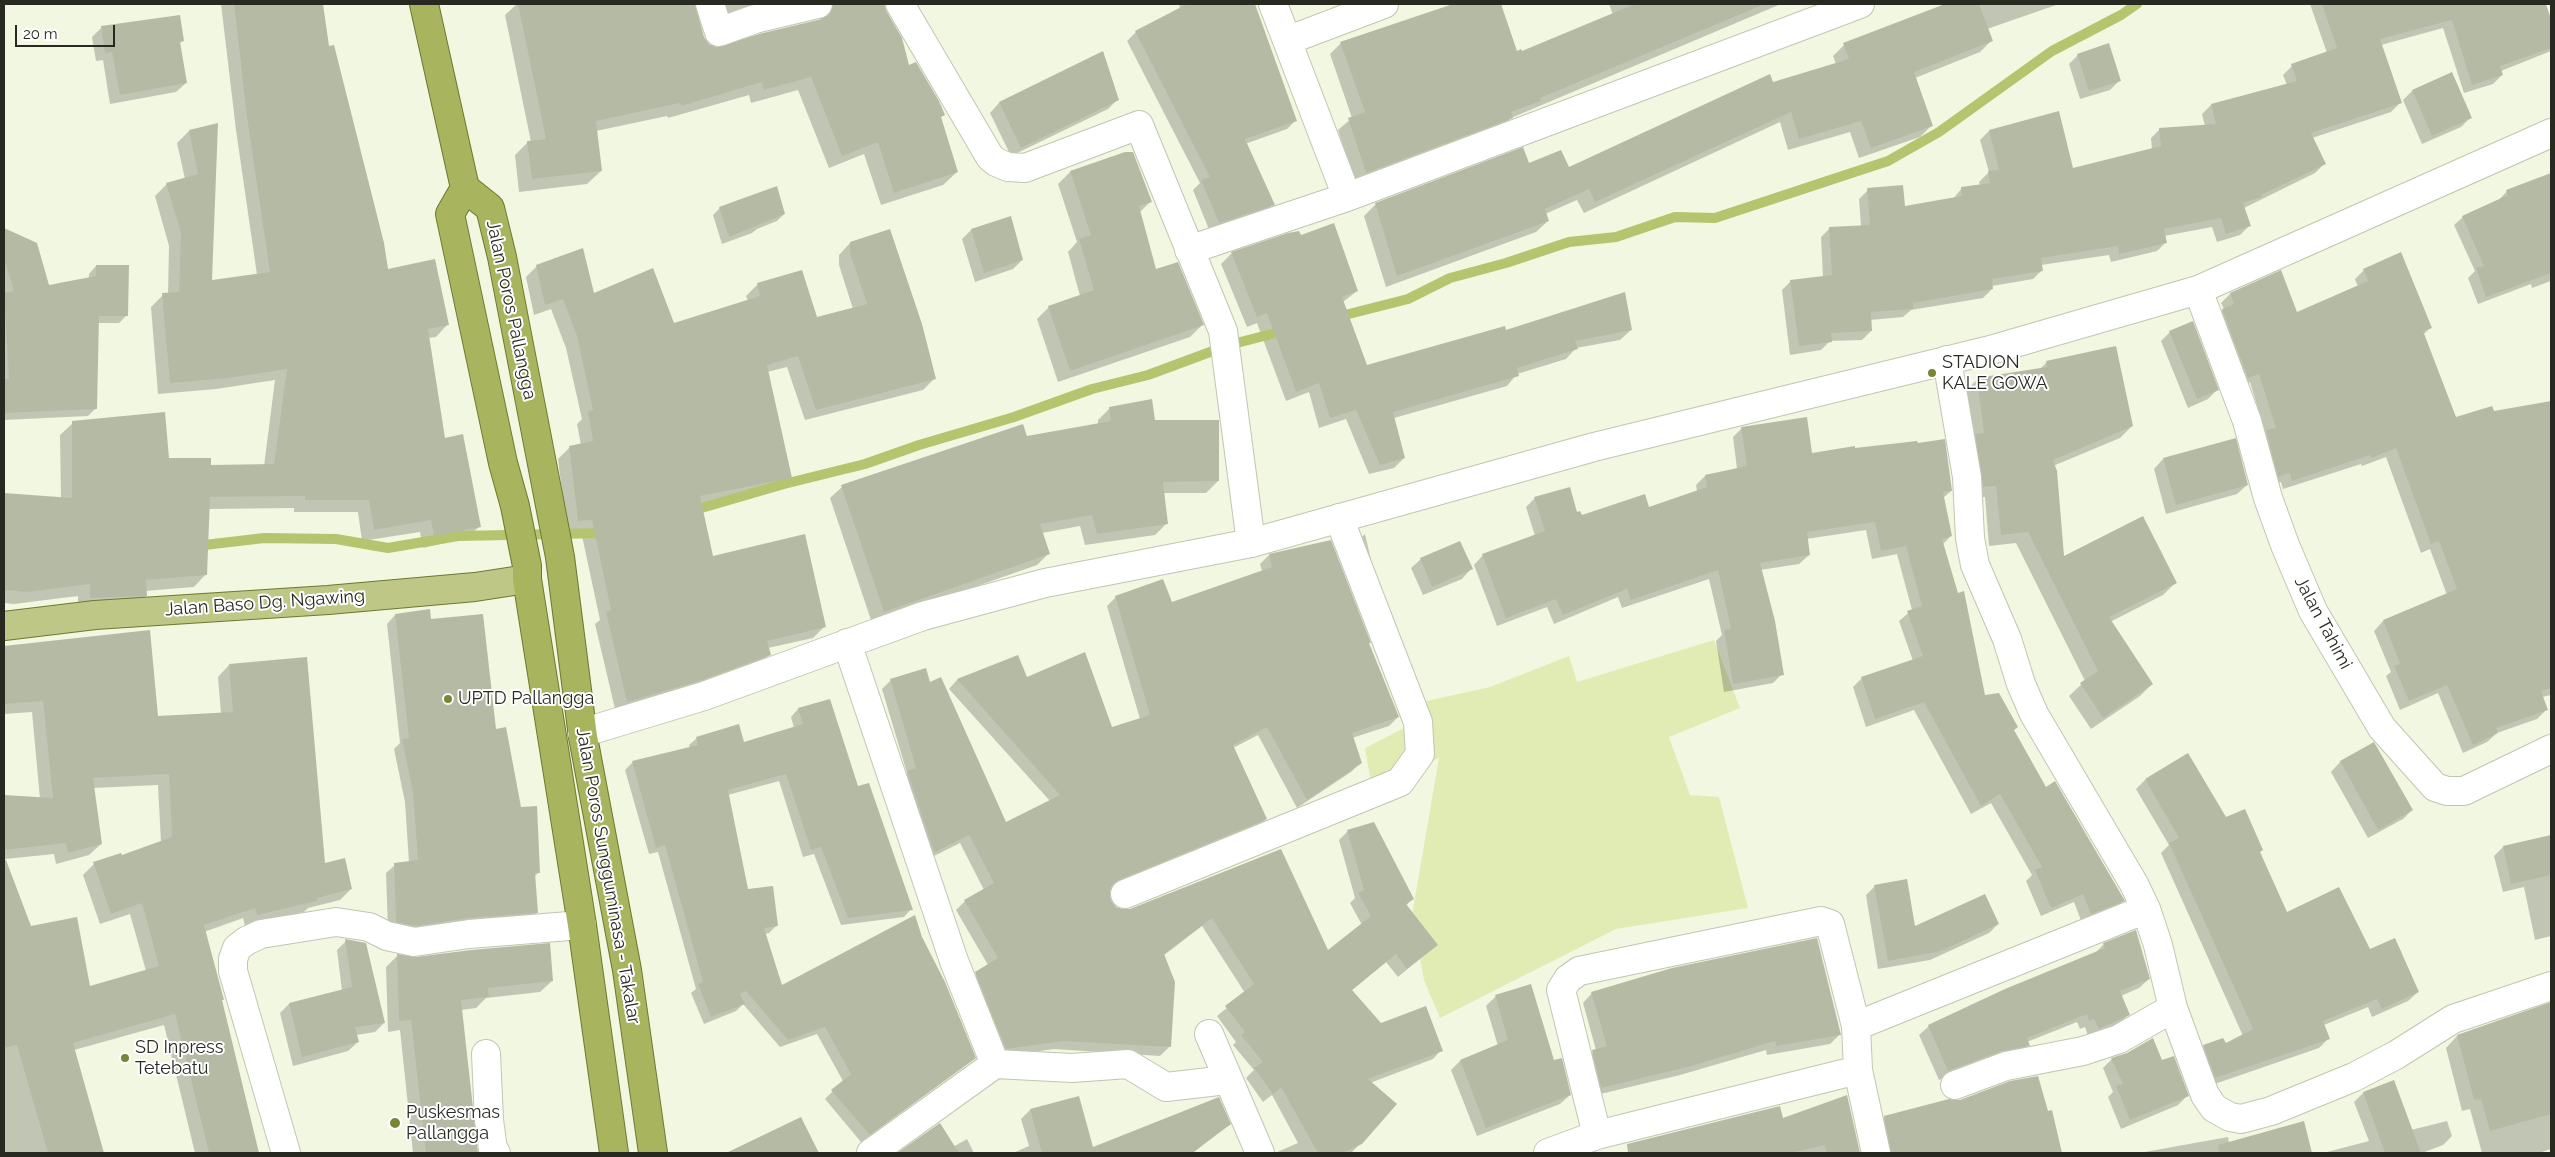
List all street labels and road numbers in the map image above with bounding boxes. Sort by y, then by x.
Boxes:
street label: Jalan Poros Pallangga [481,218,541,402]
street label: Jalan Tahimi [2290,573,2356,673]
street label: Jalan Baso Dg. Ngawing [164,585,366,621]
street label: Jalan Poros Sungguminasa - Takalar [571,726,645,1026]

